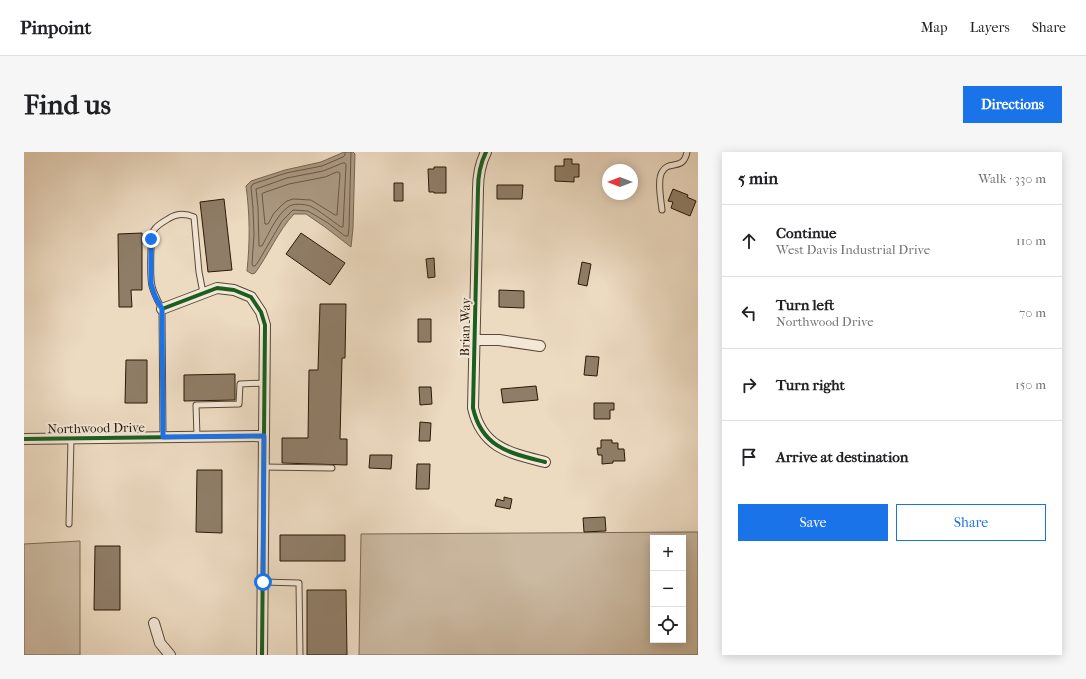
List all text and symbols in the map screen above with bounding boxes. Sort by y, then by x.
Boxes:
text: Pinpoint [20,17,91,39]
text: Map [921,19,948,36]
text: Layers [970,19,1010,36]
text: Share [1032,19,1066,36]
button: Directions [963,86,1062,123]
text: Find us [24,88,111,121]
north arrow [602,164,638,200]
text: 5 min [738,168,778,188]
text: Walk · 330 m [978,171,1046,186]
text: Continue [776,224,836,242]
route end [142,230,160,248]
icon: ahead [738,230,760,252]
text: 110 m [1016,233,1046,248]
text: West Davis Industrial Drive [776,242,930,257]
street label: Brian Way [457,296,473,357]
text: Turn left [776,296,834,314]
icon: left [738,302,760,324]
text: 70 m [1019,305,1046,320]
text: Northwood Drive [776,314,874,329]
icon: right [738,374,760,396]
text: Turn right [776,376,845,394]
text: 150 m [1015,377,1046,392]
street label: Northwood Drive [47,420,146,436]
icon: arrive [738,446,760,468]
text: Arrive at destination [776,448,908,466]
button: Save [738,504,888,541]
button: Share [896,504,1046,541]
map controls [650,535,686,643]
button: + [650,535,686,571]
button: − [650,571,686,607]
route start [254,573,272,591]
button: locate [650,607,686,643]

